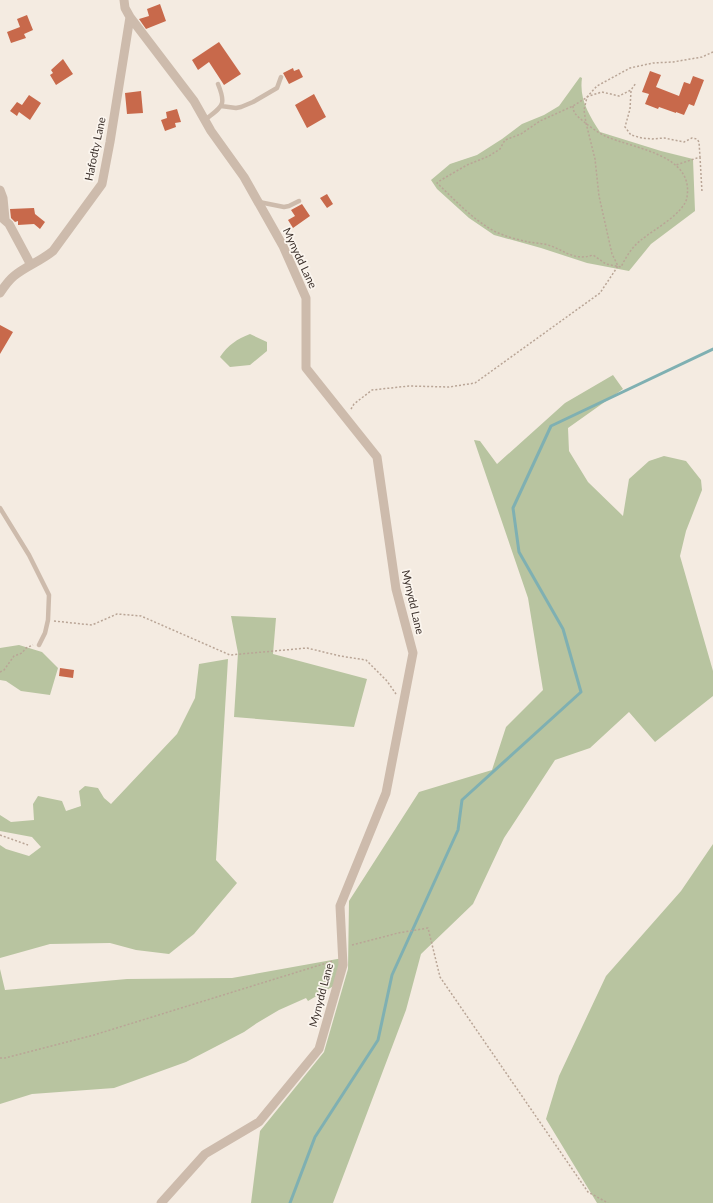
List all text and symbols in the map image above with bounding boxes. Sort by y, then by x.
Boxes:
street label: Hafodty Lane [81,116,108,182]
street label: Mynydd Lane [281,225,320,290]
street label: Mynydd Lane [400,569,427,635]
street label: Mynydd Lane [306,961,335,1028]

